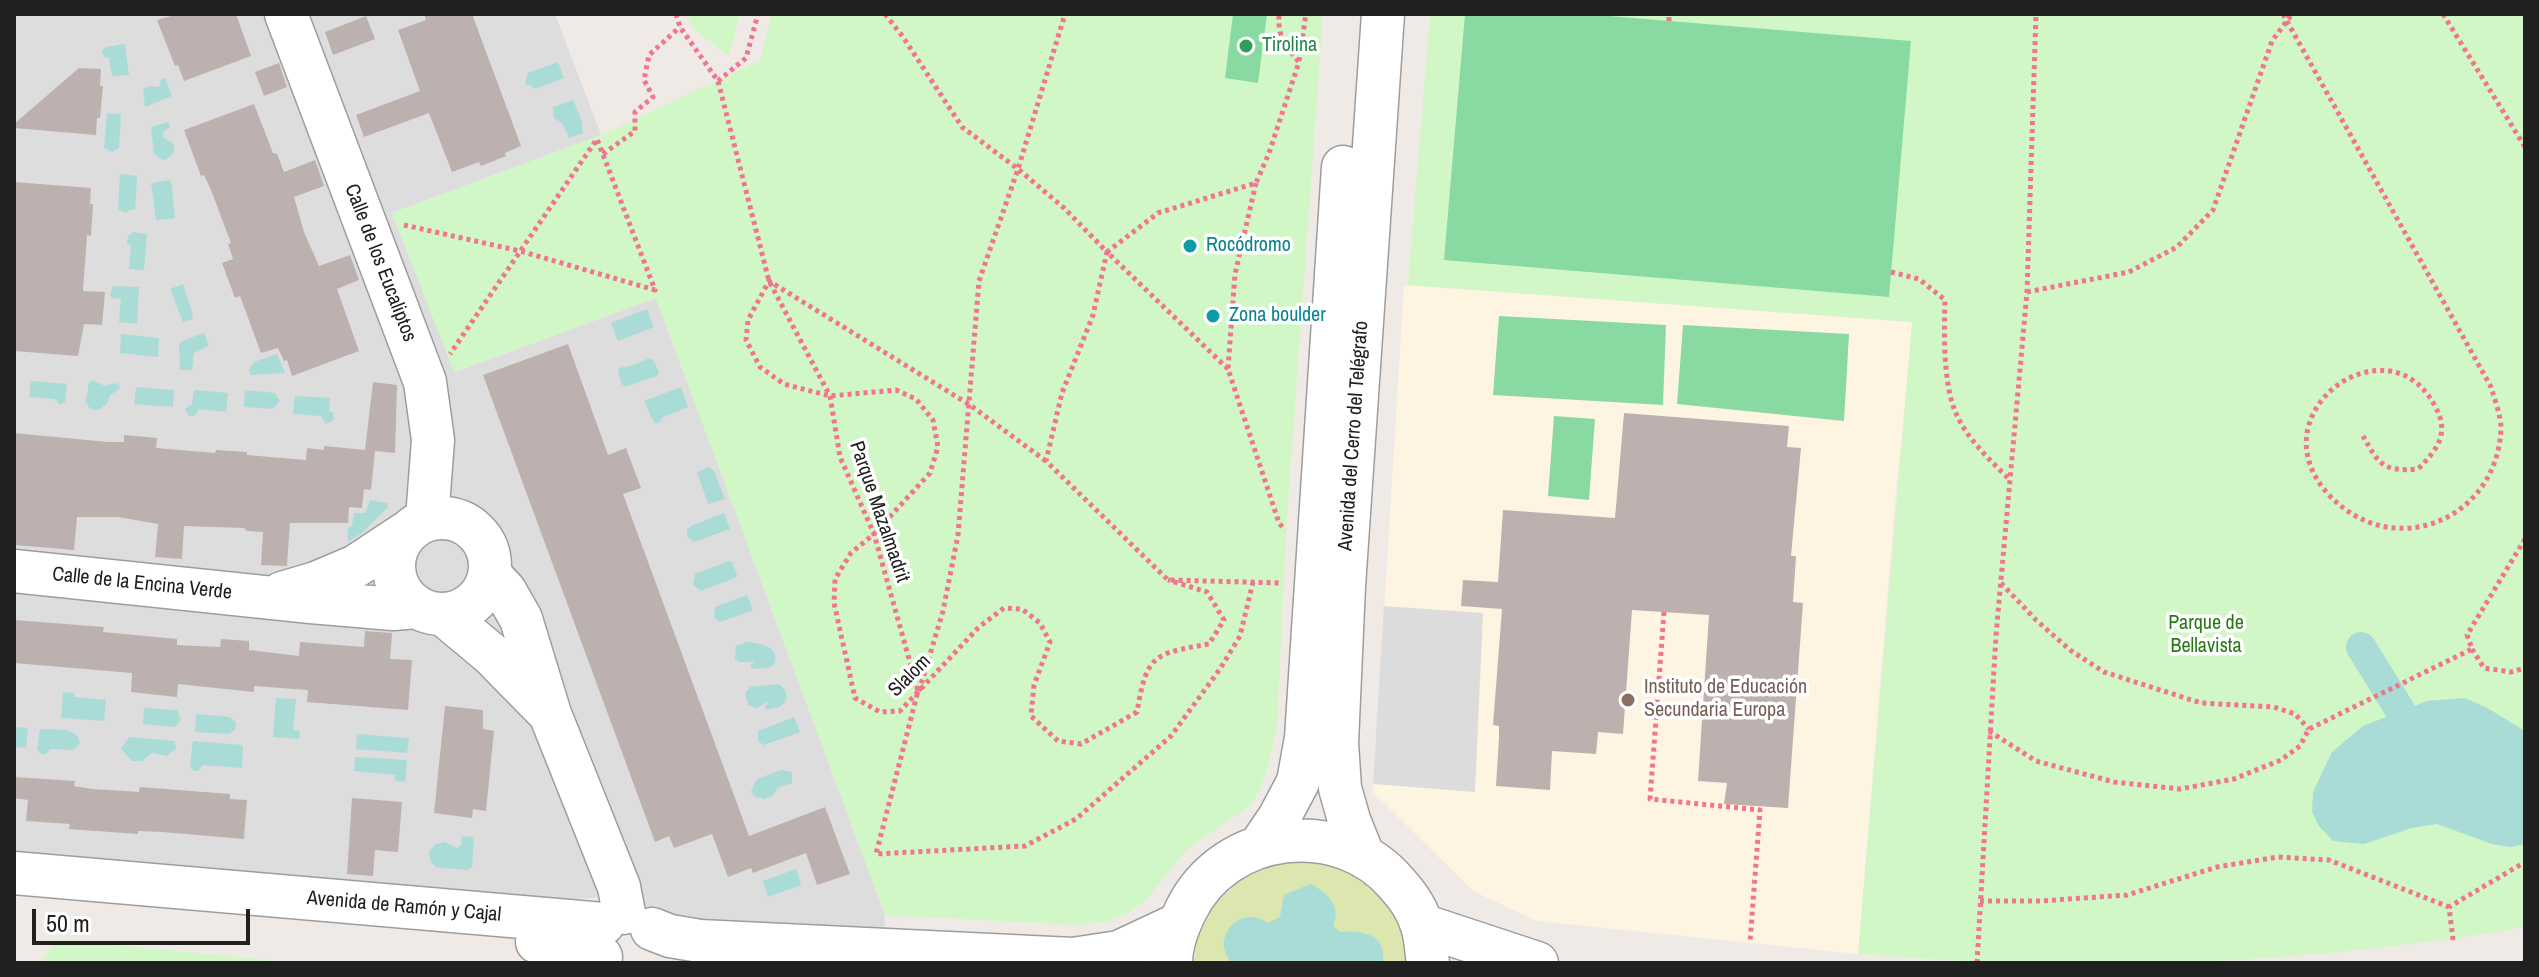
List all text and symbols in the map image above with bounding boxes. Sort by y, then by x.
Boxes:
place label: Tirolina [1262,34,1317,58]
marker: Tirolina [1237,37,1255,55]
street label: Calle de los Eucaliptos [339,181,421,345]
place label: Rocódromo [1206,234,1291,258]
marker: Rocódromo [1181,237,1199,255]
place label: Zona boulder [1229,304,1326,328]
marker: Zona boulder [1204,307,1222,325]
street label: Avenida del Cerro del Telégrafo [1334,320,1374,552]
street label: Parque Mazalmadrit [844,438,914,586]
street label: Calle de la Encina Verde [51,563,233,605]
park label: Parque de Bellavista [2168,612,2244,659]
street label: Slalom [884,650,936,702]
place label: Instituto de Educación Secundaria Europa [1644,676,1807,723]
marker: Instituto de Educación Secundaria Europa [1619,691,1637,709]
street label: Avenida de Ramón y Cajal [306,887,502,927]
scale bar [36,893,254,943]
text: 50 m [46,907,90,939]

